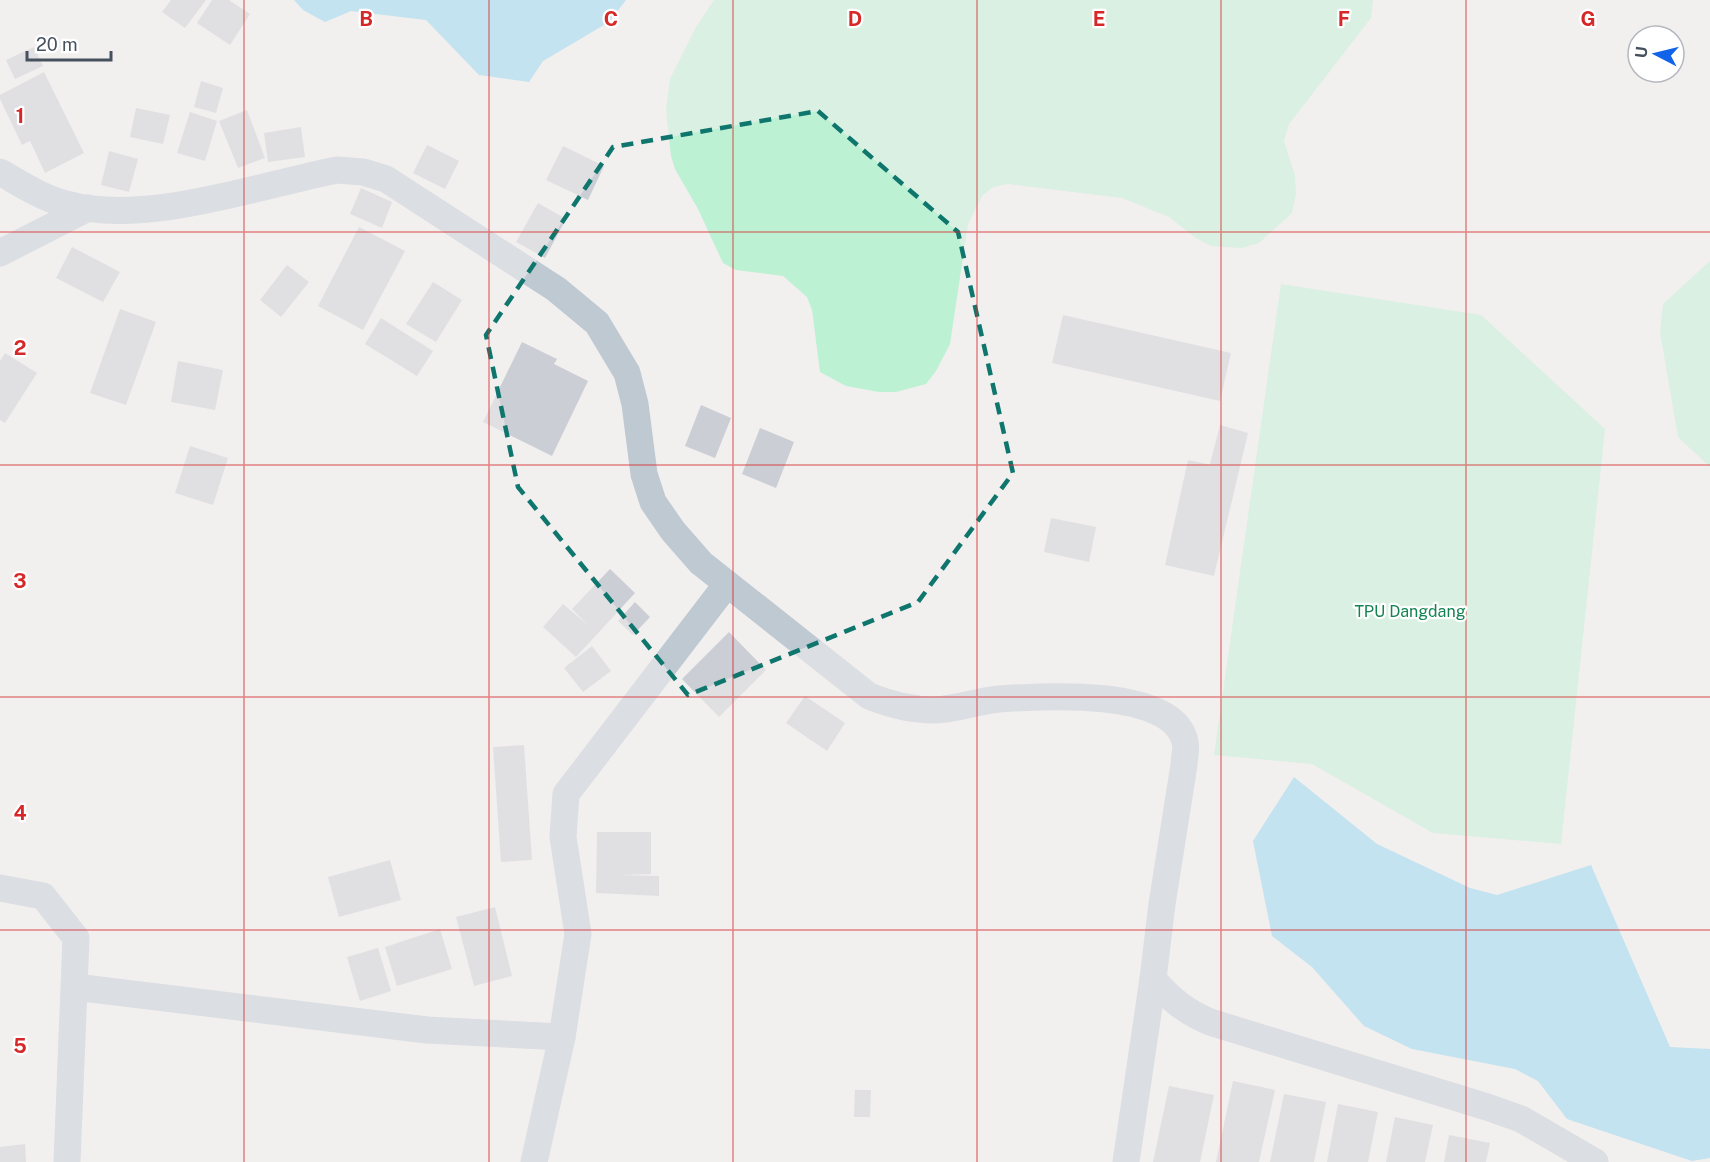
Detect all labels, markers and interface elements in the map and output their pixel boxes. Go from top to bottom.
text: B [359,7,373,31]
text: C [604,7,618,31]
text: D [848,7,862,31]
text: E [1093,7,1105,31]
text: F [1338,7,1350,31]
text: G [1580,7,1596,31]
scale bar [27,24,111,62]
north arrow [1626,24,1686,84]
text: 20 m [36,34,78,55]
text: U [1631,45,1652,59]
text: 1 [16,104,24,128]
text: 2 [14,336,26,360]
text: 3 [13,569,27,593]
park label: TPU Dangdang [1354,602,1466,621]
text: 4 [13,801,27,825]
text: 5 [13,1034,27,1058]

